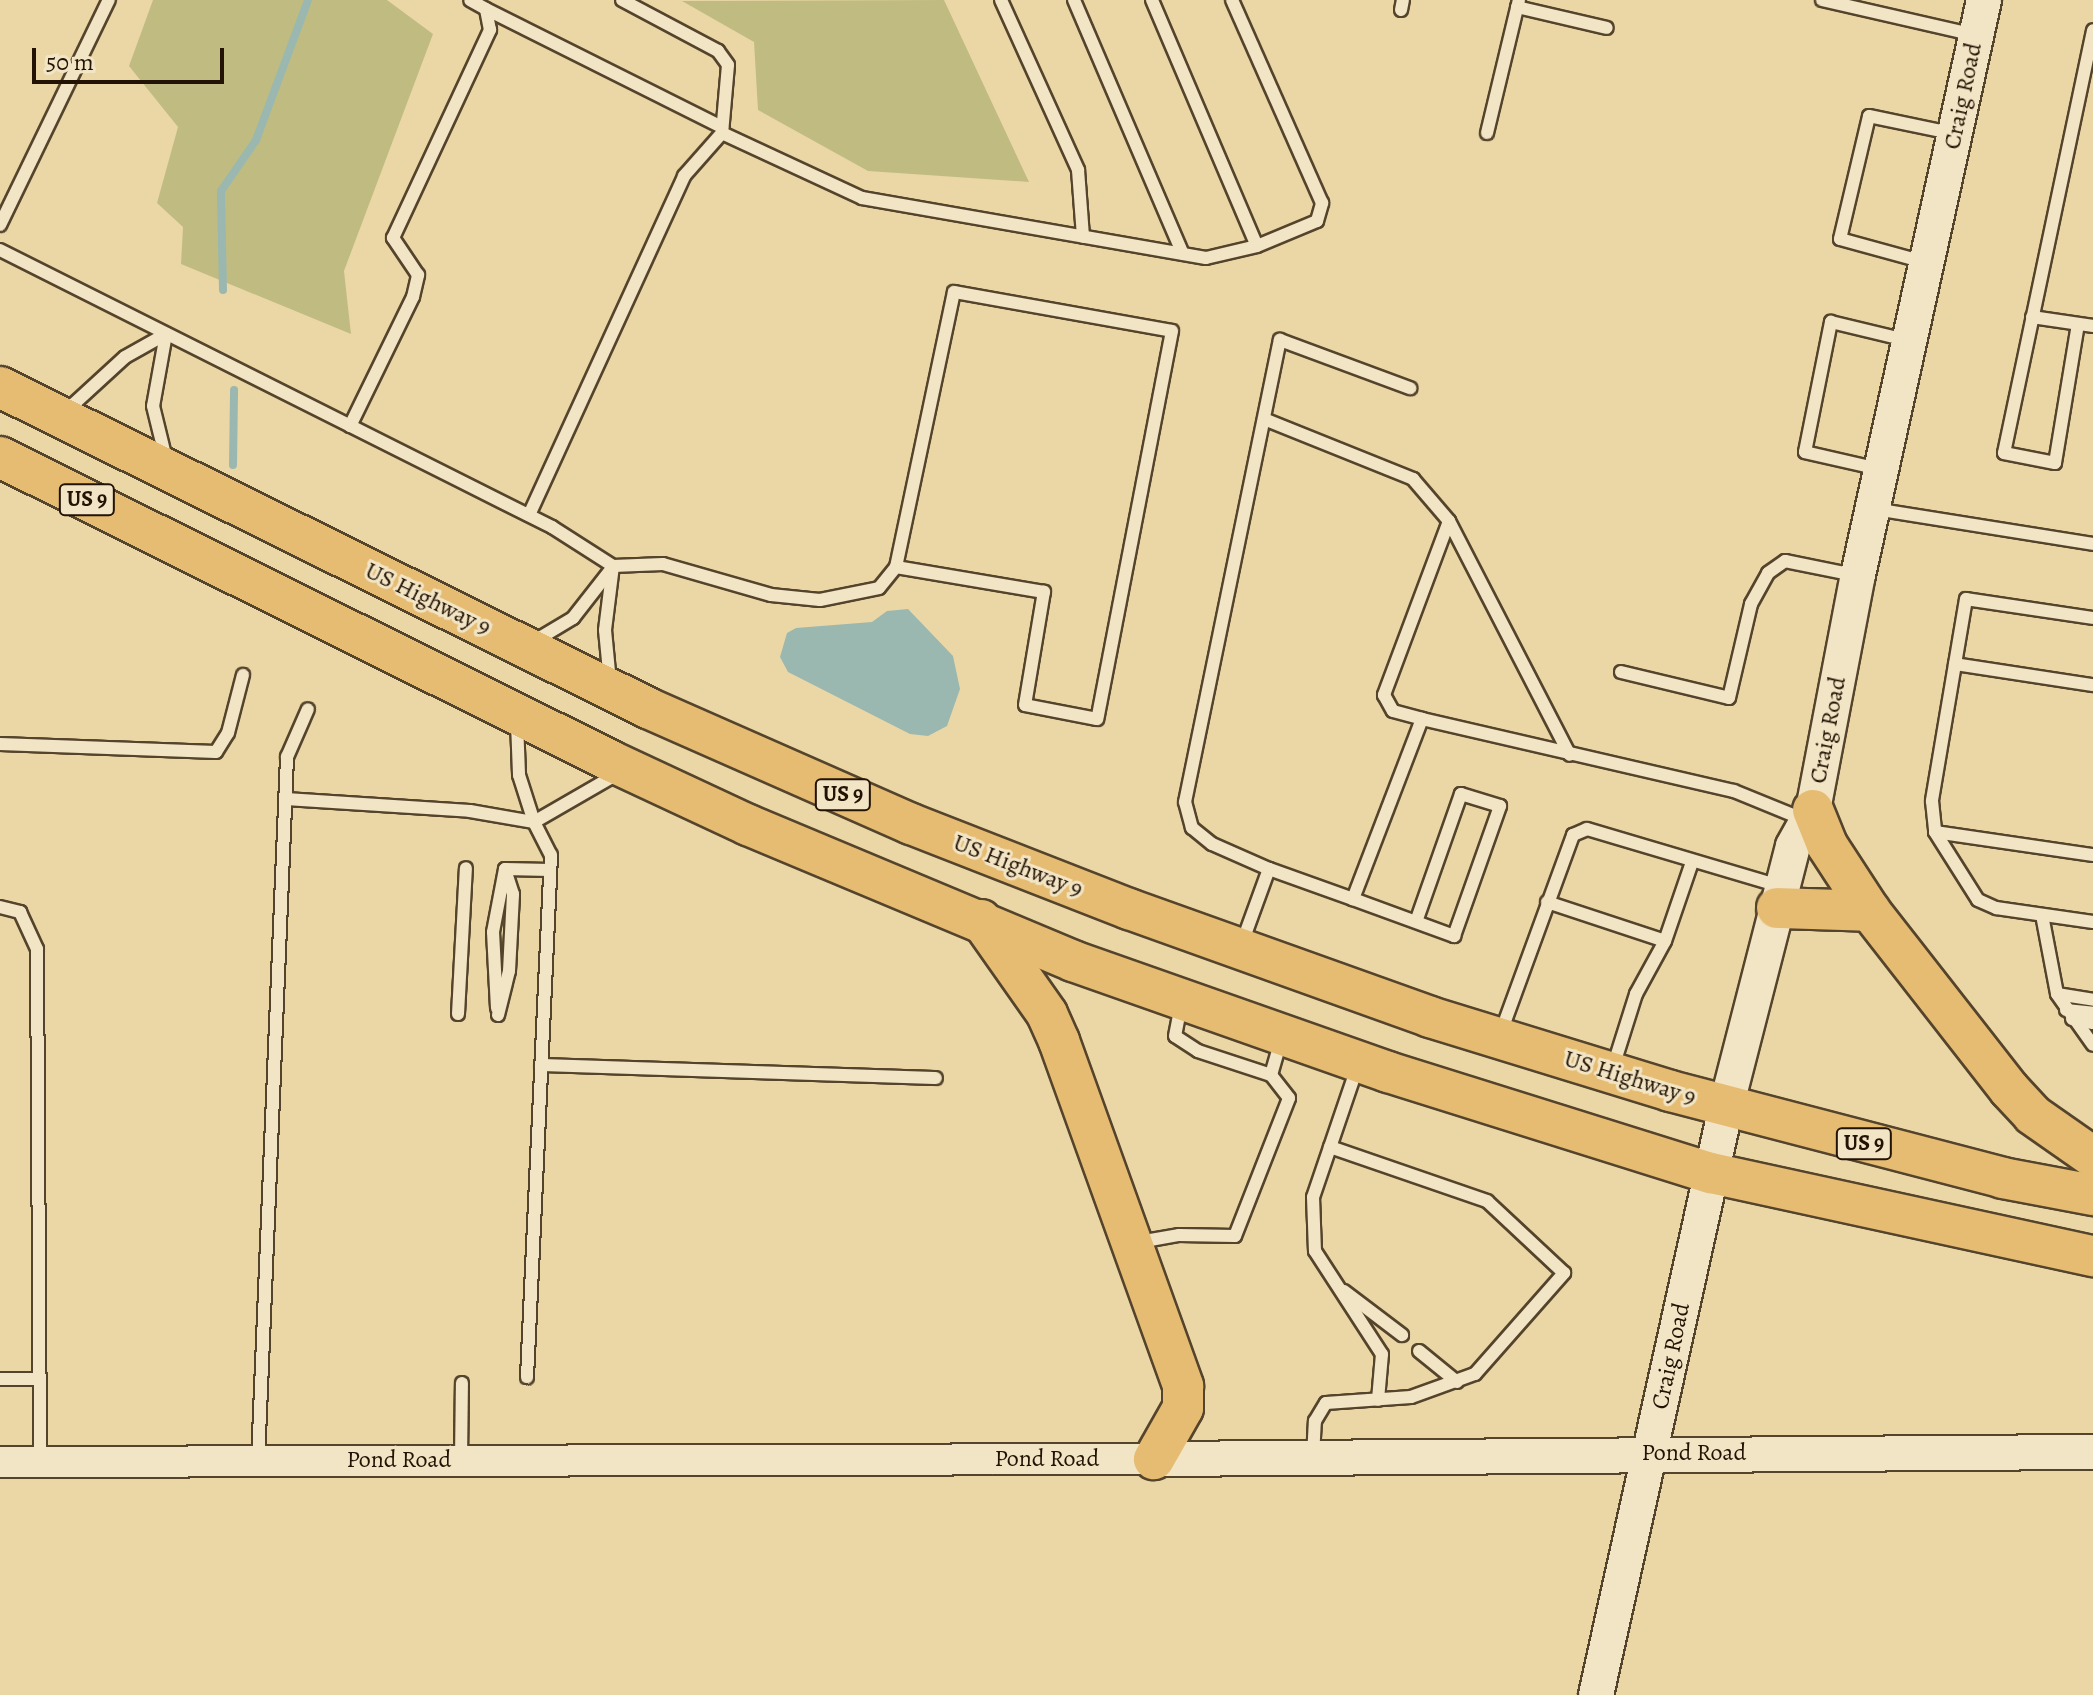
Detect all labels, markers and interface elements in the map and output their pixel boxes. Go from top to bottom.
scale bar [36,32,228,82]
street label: Craig Road [1938,40,1988,152]
text: 50 m [46,46,94,78]
road number: US 9 [57,482,117,518]
street label: US Highway 9 [360,556,496,642]
street label: Craig Road [1804,674,1852,786]
road number: US 9 [813,777,873,813]
street label: US Highway 9 [949,828,1087,904]
street label: US Highway 9 [1561,1044,1699,1112]
road number: US 9 [1834,1126,1894,1162]
street label: Craig Road [1646,1300,1696,1412]
street label: Pond Road [1642,1439,1746,1467]
street label: Pond Road [995,1445,1099,1473]
street label: Pond Road [347,1446,451,1474]

